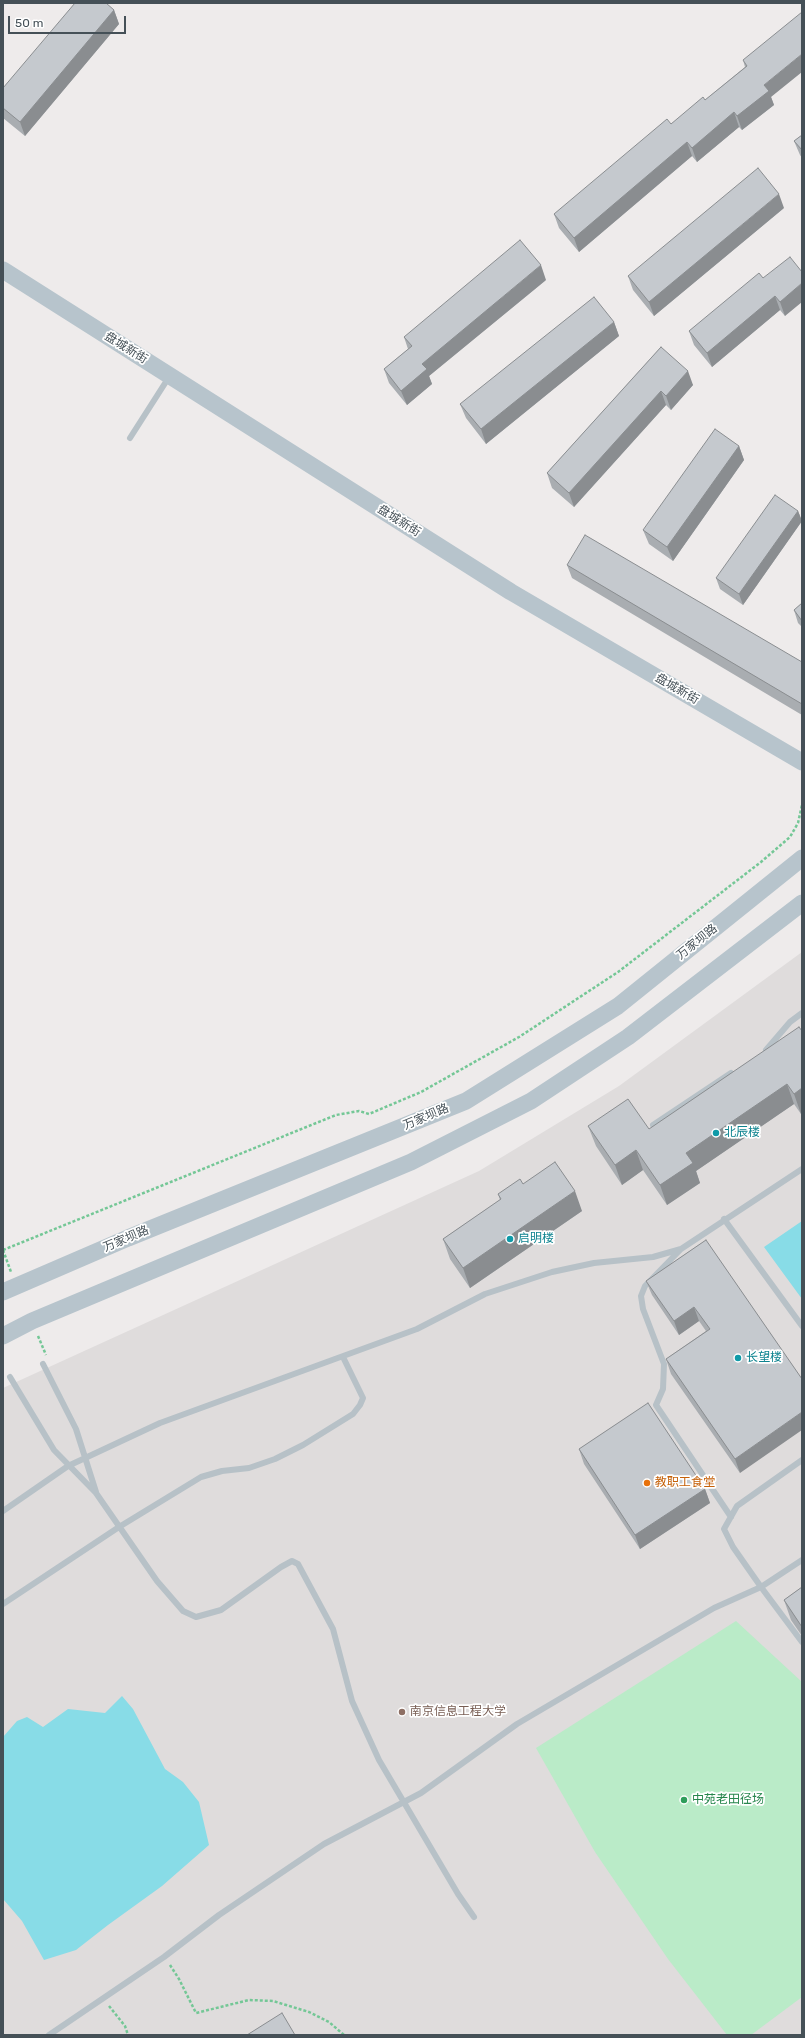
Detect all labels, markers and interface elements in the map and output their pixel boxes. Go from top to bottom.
scale bar [10,8,128,34]
text: 50 m [15,16,43,30]
street label: 盘城新街 [102,329,150,367]
street label: 盘城新街 [375,502,423,540]
street label: 盘城新街 [653,671,701,707]
street label: 万家坝路 [674,921,720,963]
street label: 万家坝路 [401,1101,451,1133]
place label: 北辰楼 [724,1126,760,1140]
marker: 北辰楼 [711,1128,721,1138]
street label: 万家坝路 [101,1223,151,1255]
place label: 启明楼 [518,1232,554,1246]
marker: 启明楼 [505,1234,515,1244]
place label: 长望楼 [746,1351,782,1365]
marker: 长望楼 [733,1353,743,1363]
place label: 教职工食堂 [655,1476,715,1490]
marker: 教职工食堂 [642,1478,652,1488]
place label: 南京信息工程大学 [410,1705,506,1719]
marker: 南京信息工程大学 [397,1707,407,1717]
place label: 中苑老田径场 [692,1793,764,1807]
marker: 中苑老田径场 [679,1795,689,1805]

